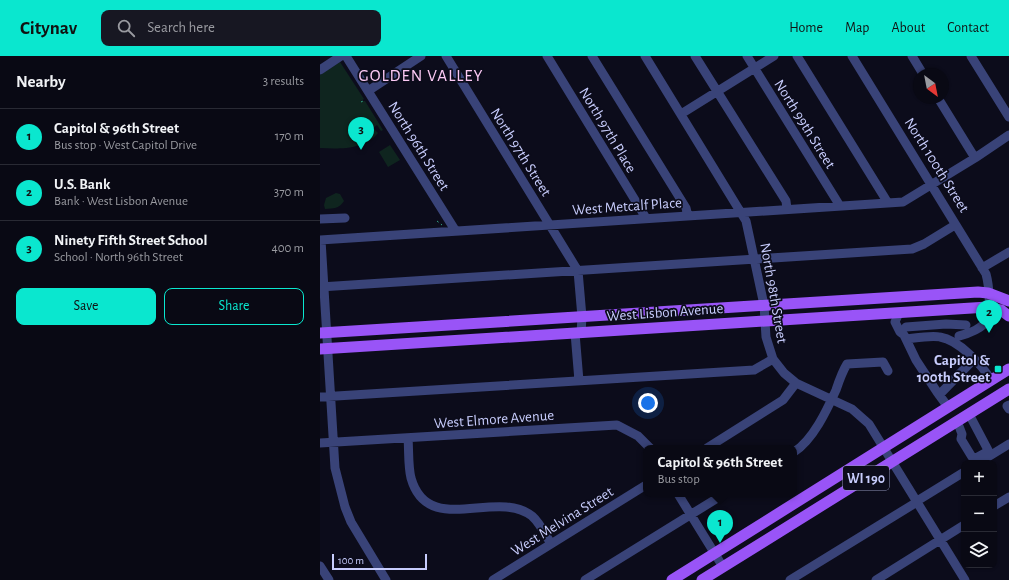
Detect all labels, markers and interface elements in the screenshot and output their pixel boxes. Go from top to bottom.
search box [101,10,381,46]
icon: search [115,17,137,39]
text: Citynav [20,19,77,38]
text: Search here [147,20,215,35]
text: Home [789,21,823,35]
text: Map [845,21,869,35]
text: About [891,21,925,35]
text: Contact [947,21,989,35]
district label: GOLDEN VALLEY [358,67,484,84]
north arrow [913,68,949,104]
text: Nearby [16,73,66,90]
text: 3 results [263,75,304,88]
street label: North 99th Street [771,77,838,171]
street label: North 97th Place [576,85,639,176]
street label: North 96th Street [385,99,452,193]
street label: North 97th Street [488,106,554,199]
street label: North 100th Street [901,115,972,215]
pin: 3 [348,117,374,150]
text: Capitol & 96th Street [54,121,179,136]
text: 1 [27,130,31,143]
text: 170 m [275,130,304,143]
text: Bus stop · West Capitol Drive [54,139,197,152]
text: U.S. Bank [54,177,110,192]
text: 2 [26,186,32,199]
text: 370 m [274,186,304,199]
text: Bank · West Lisbon Avenue [54,195,188,208]
street label: West Metcalf Place [572,195,682,218]
text: Ninety Fifth Street School [54,233,207,248]
text: 3 [26,242,32,255]
text: 400 m [271,242,304,255]
street label: North 98th Street [757,242,790,345]
text: School · North 96th Street [54,251,183,264]
button: Save [16,288,156,325]
button: Share [164,288,304,325]
pin: 2 [976,300,1002,333]
street label: West Lisbon Avenue [606,301,724,324]
place label: Capitol & 100th Street [917,353,990,385]
marker: Capitol & 100th Street [993,364,1003,374]
your location [638,393,658,413]
street label: West Elmore Avenue [433,408,555,431]
popup [643,445,797,497]
text: Capitol & 96th Street [658,455,782,470]
map controls [961,460,997,568]
button: + [961,460,997,496]
road number: WI 190 [843,466,889,490]
text: Bus stop [658,473,700,486]
street label: West Melvina Street [509,484,616,559]
button: − [961,496,997,532]
pin: 1 [707,510,733,543]
button: layers [961,532,997,568]
scale bar [332,552,427,571]
text: 100 m [338,555,364,566]

